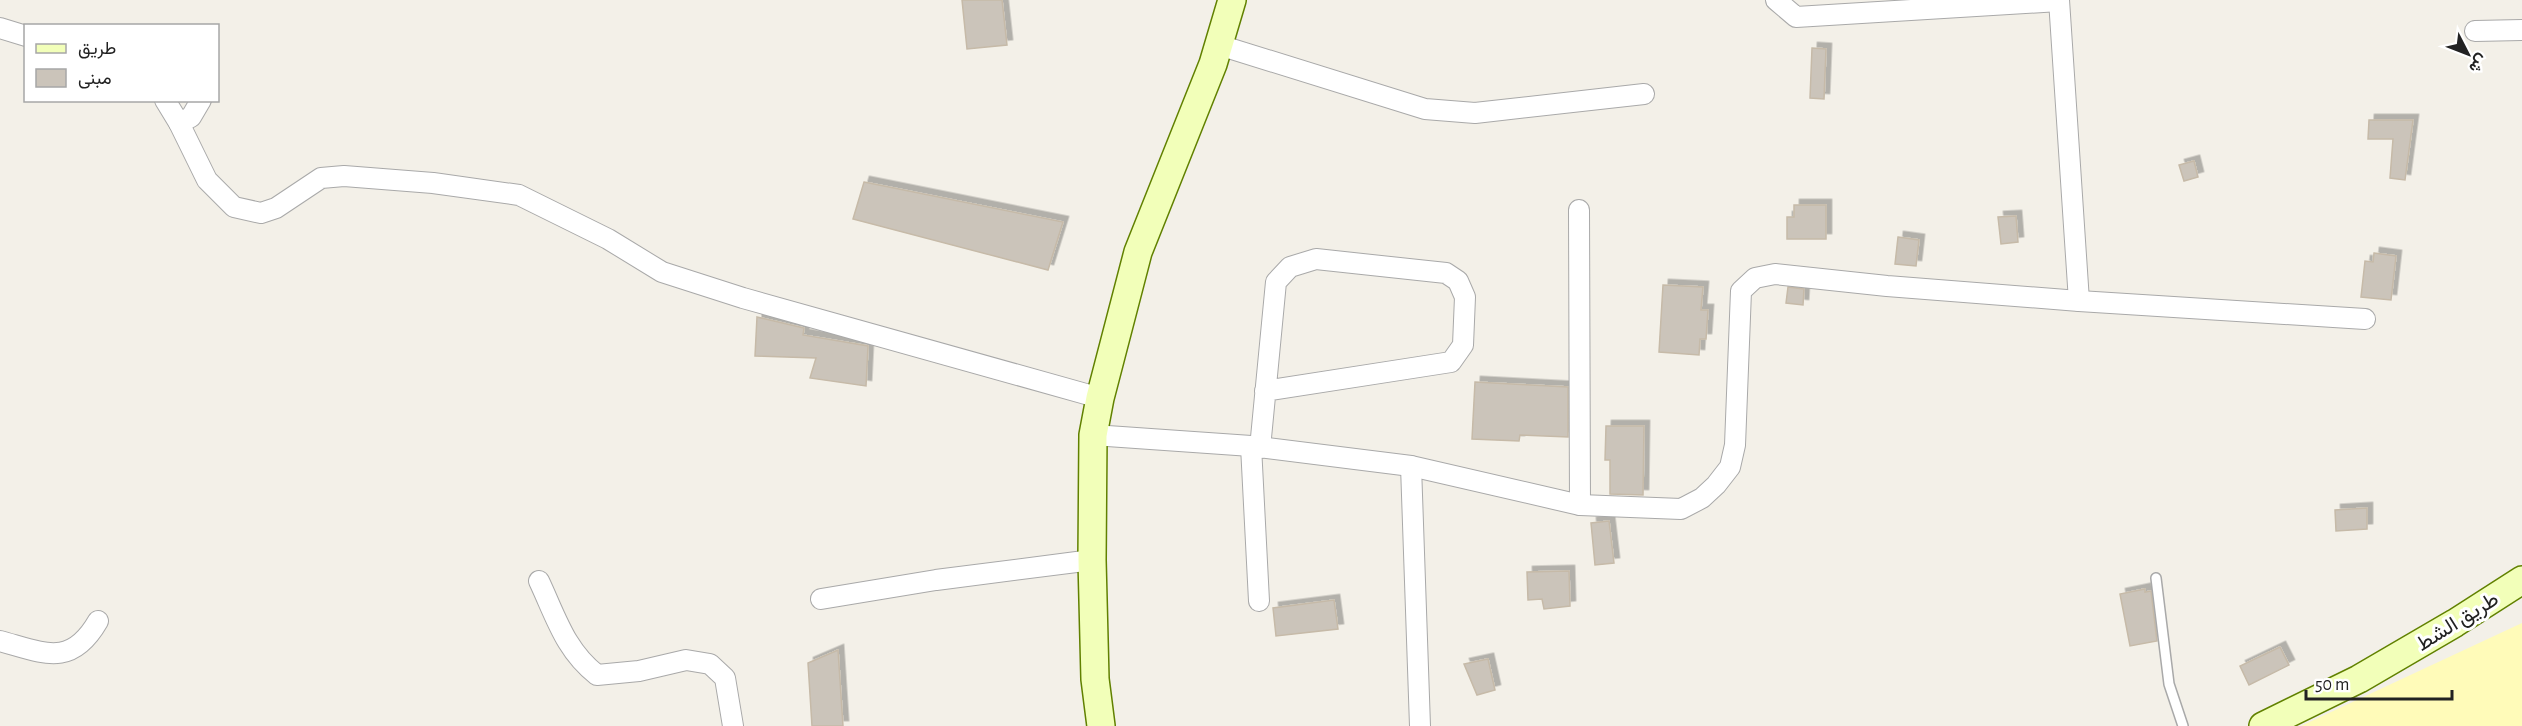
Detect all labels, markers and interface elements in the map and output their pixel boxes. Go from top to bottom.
legend [24,24,219,102]
north arrow [2438,24,2498,84]
text: طريق [78,40,116,59]
text: ش [2465,50,2491,76]
text: مبنى [78,70,112,89]
street label: طريق الشط [2412,588,2503,657]
scale bar [2306,663,2452,701]
text: 50 m [2315,676,2349,694]

